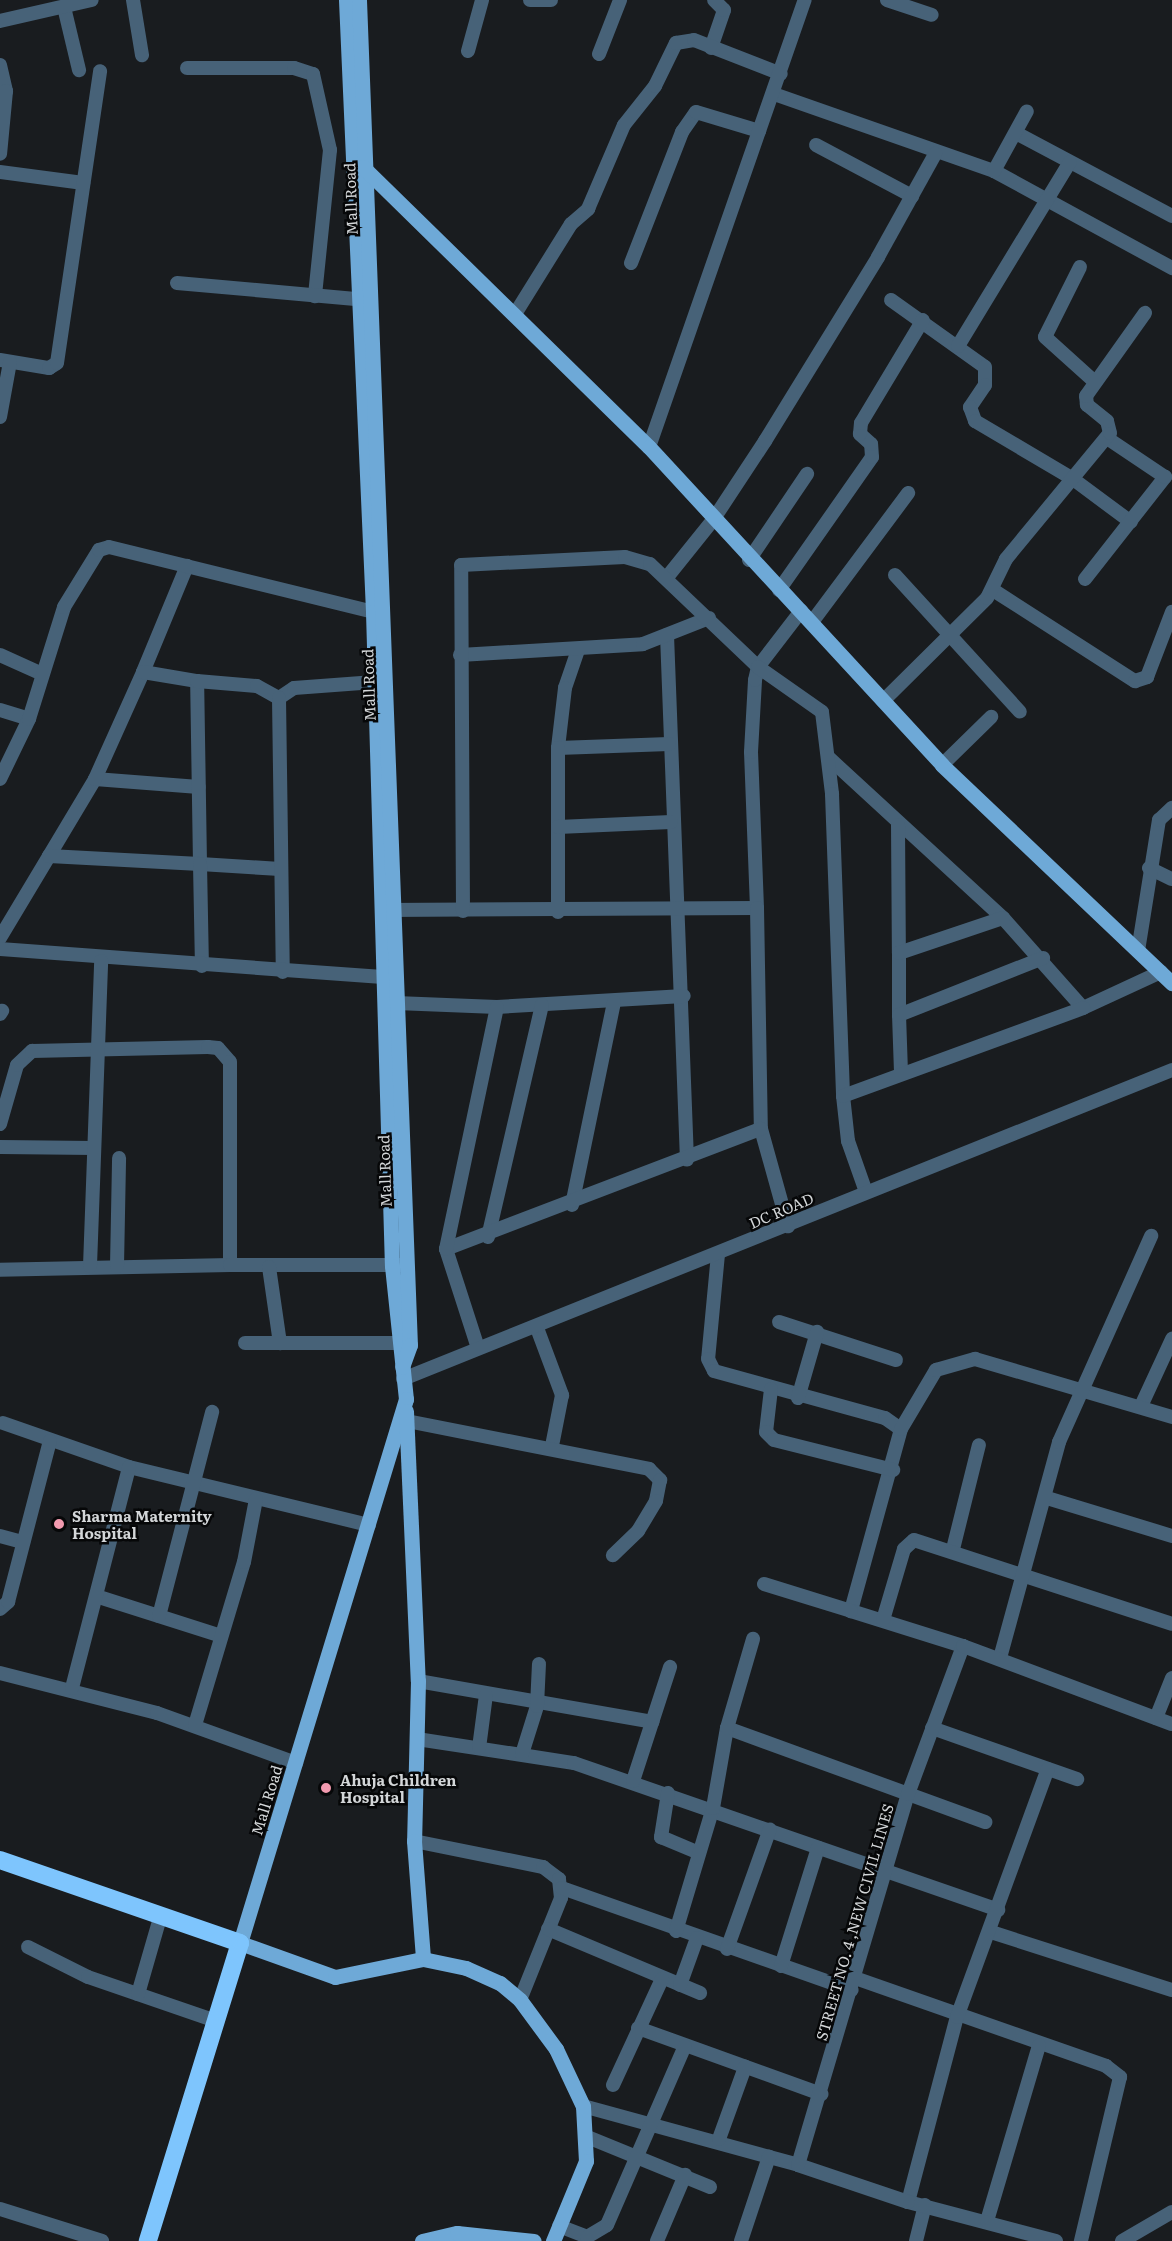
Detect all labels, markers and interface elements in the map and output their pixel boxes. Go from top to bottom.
street label: Mall Road [340,163,360,235]
street label: Mall Road [358,649,378,721]
street label: Mall Road [374,1135,394,1207]
street label: DC ROAD [746,1188,816,1232]
place label: Sharma Maternity Hospital [72,1506,212,1541]
marker: Sharma Maternity Hospital [50,1515,68,1533]
street label: Mall Road [247,1763,285,1837]
place label: Ahuja Children Hospital [340,1770,456,1805]
marker: Ahuja Children Hospital [317,1779,335,1797]
street label: STREET NO. 4 ,NEW CIVIL LINES [812,1802,896,2042]

